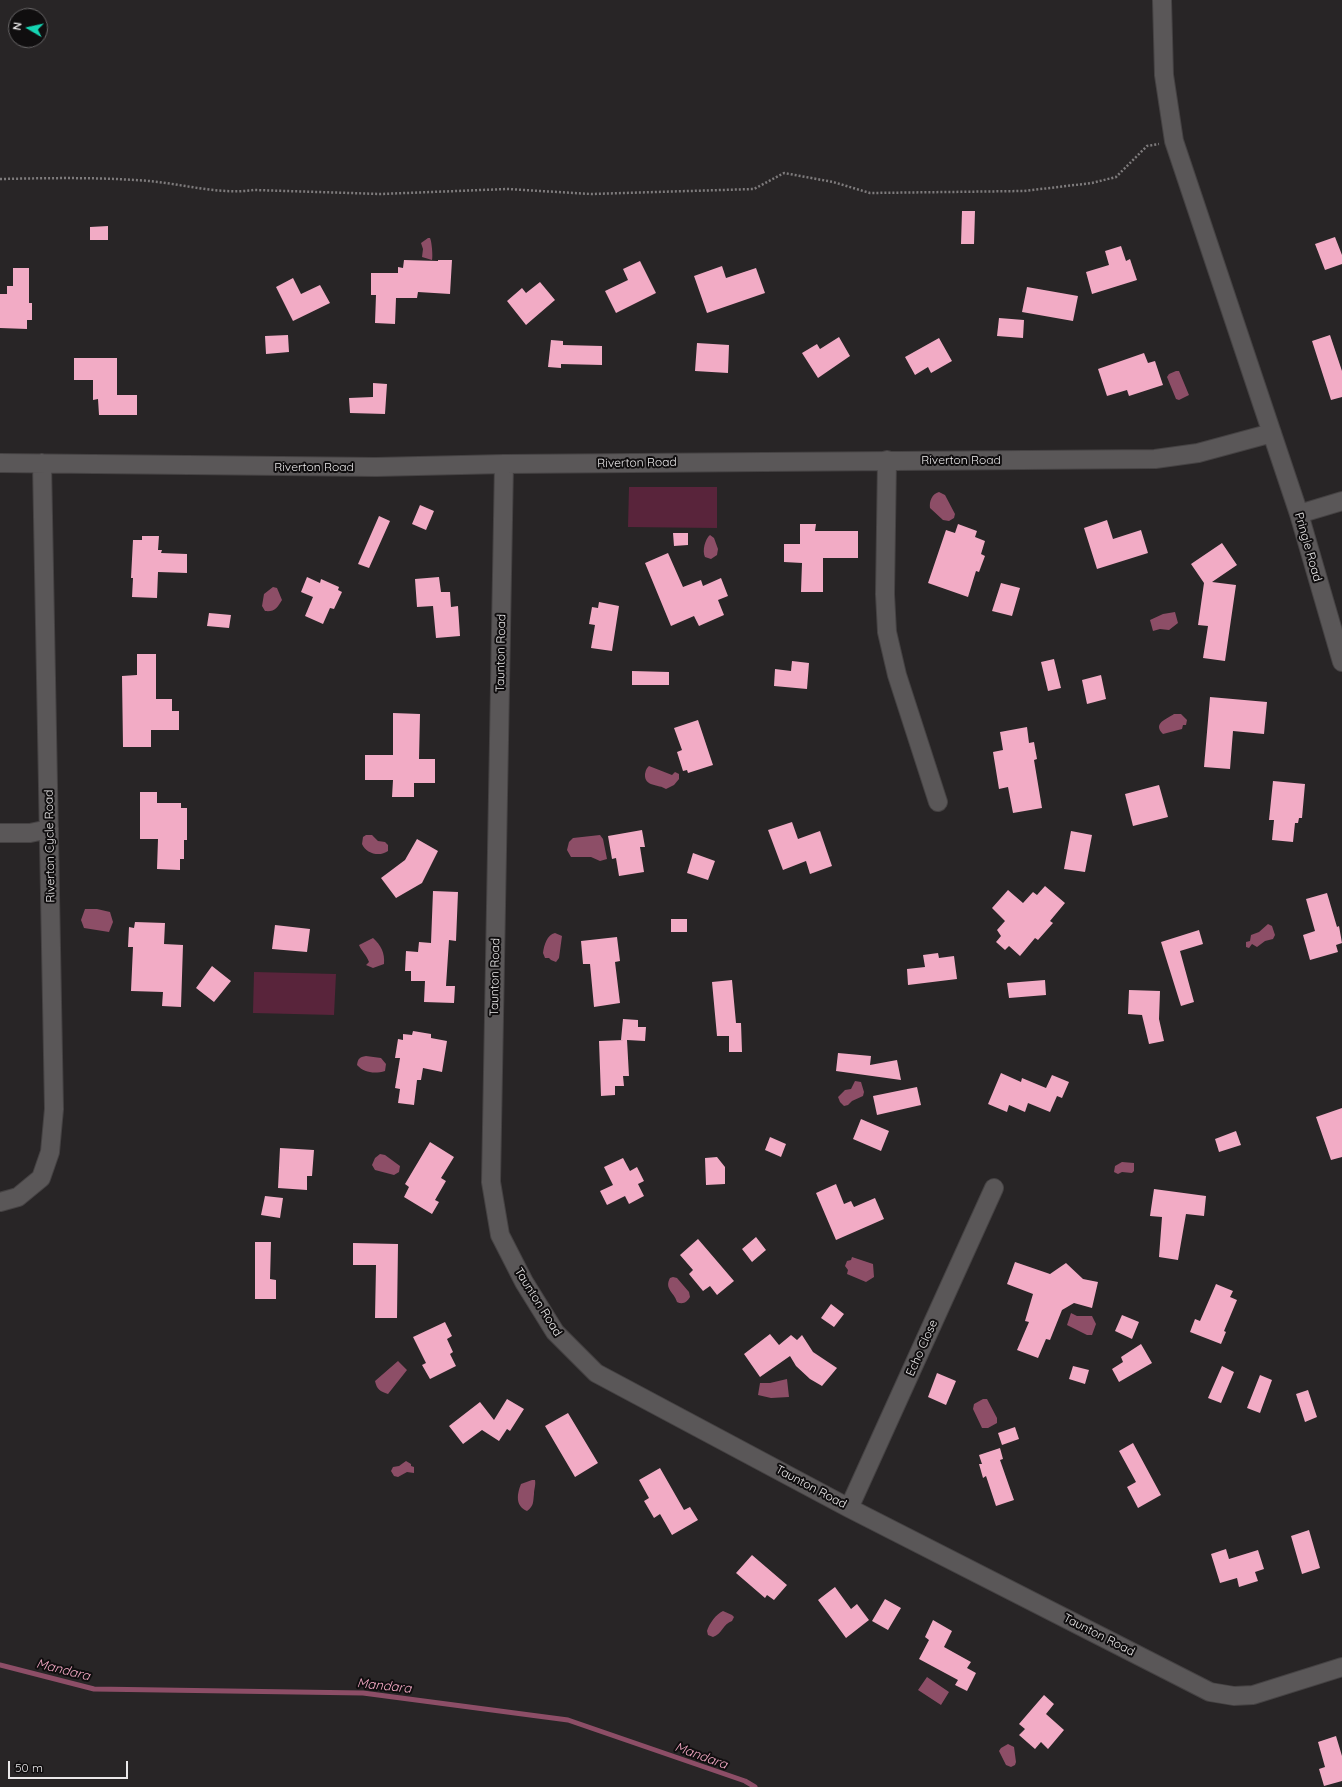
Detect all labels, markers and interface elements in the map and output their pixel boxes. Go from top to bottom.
north arrow [8,8,48,48]
text: N [10,21,25,31]
street label: Riverton Road [921,453,1001,467]
street label: Riverton Road [597,455,677,471]
street label: Riverton Road [274,460,354,474]
street label: Pringle Road [1291,511,1325,583]
street label: Taunton Road [493,614,509,692]
street label: Riverton Cycle Road [42,789,58,903]
street label: Taunton Road [487,938,503,1016]
street label: Taunton Road [511,1265,565,1339]
street label: Echo Close [903,1317,941,1379]
street label: Taunton Road [773,1462,849,1512]
street label: Taunton Road [1061,1611,1137,1659]
water label: Mandara [35,1656,91,1684]
water label: Mandara [356,1675,412,1697]
water label: Mandara [673,1739,729,1773]
scale bar [10,1753,130,1779]
text: 50 m [15,1760,43,1775]

